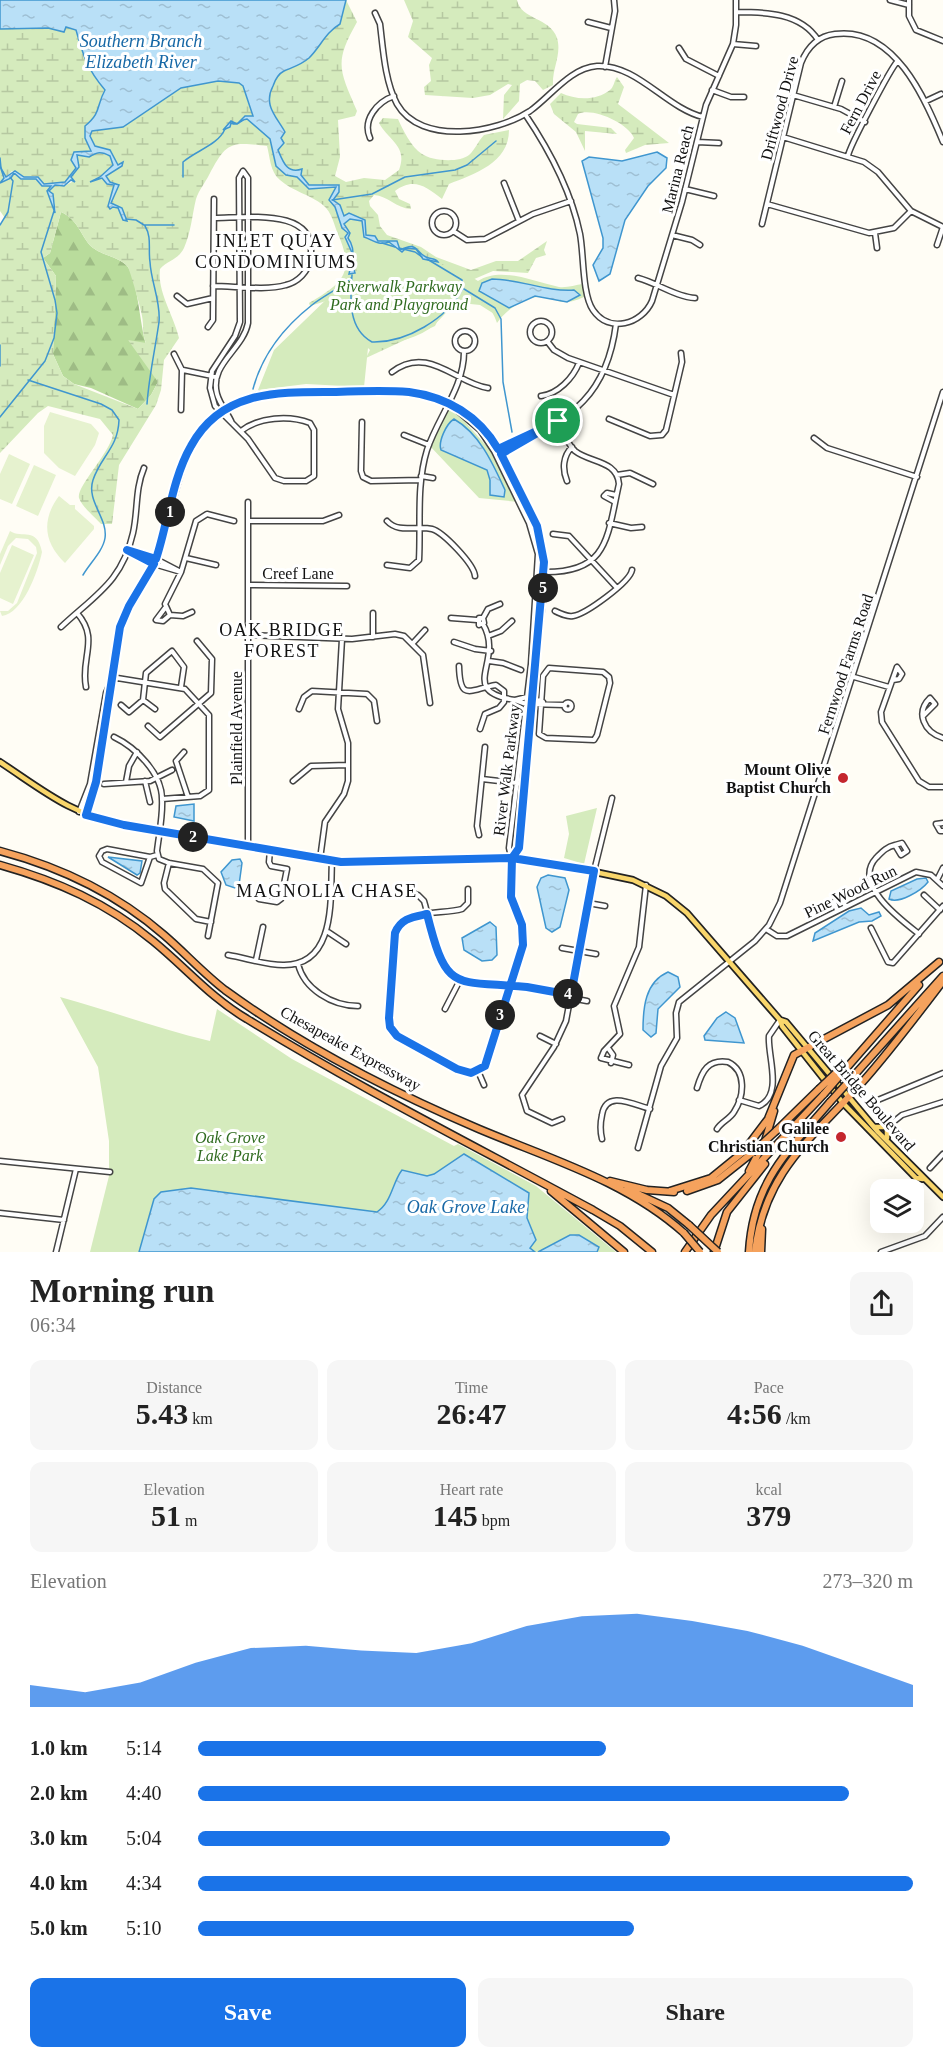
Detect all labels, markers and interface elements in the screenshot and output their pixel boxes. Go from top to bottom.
water label: Southern Branch Elizabeth River [80,31,202,72]
street label: Driftwood Drive [757,54,802,162]
street label: Fern Drive [837,67,884,137]
street label: Marina Reach [658,123,697,215]
district label: INLET QUAY CONDOMINIUMS [195,231,357,272]
park label: Riverwalk Parkway Park and Playground [329,278,469,314]
pin [532,395,583,446]
icon: arrive [541,404,574,437]
pin: 1 [155,497,185,527]
text: 1 [166,503,174,520]
street label: Creef Lane [262,565,334,582]
pin: 5 [528,573,558,603]
text: 5 [539,579,547,596]
street label: Fernwood Farms Road [815,592,876,737]
district label: OAK BRIDGE FOREST [219,620,345,661]
street label: Plainfield Avenue [228,671,245,785]
street label: River Walk Parkway [490,703,524,837]
place label: Mount Olive Baptist Church [726,761,831,797]
marker: Mount Olive Baptist Church [836,771,850,785]
pin: 2 [178,822,208,852]
text: 2 [189,828,197,845]
street label: Pine Wood Run [801,862,899,921]
district label: MAGNOLIA CHASE [236,881,418,901]
pin: 4 [553,979,583,1009]
text: 4 [564,985,572,1002]
pin: 3 [485,1000,515,1030]
street label: Chesapeake Expressway [277,1003,424,1095]
text: 3 [496,1006,504,1023]
street label: Great Bridge Boulevard [804,1027,918,1155]
place label: Galilee Christian Church [708,1120,829,1155]
park label: Oak Grove Lake Park [195,1129,265,1164]
marker: Galilee Christian Church [834,1130,848,1144]
map controls [870,1179,924,1233]
button: layers [870,1179,924,1233]
water label: Oak Grove Lake [407,1197,525,1217]
button: share [850,1272,913,1335]
text: Morning run [30,1273,214,1309]
text: 06:34 [30,1314,76,1336]
text: Distance [146,1379,202,1396]
text: Time [455,1379,488,1396]
text: Pace [754,1379,784,1396]
text: 5.43 [136,1397,188,1430]
text: 26:47 [436,1397,506,1430]
text: 4:56 [727,1397,782,1430]
text: km [188,1410,213,1427]
text: /km [782,1410,811,1427]
text: Elevation [144,1481,205,1498]
text: Heart rate [440,1481,503,1498]
text: kcal [756,1481,782,1498]
text: 51 [151,1499,181,1532]
text: 145 [433,1499,478,1532]
text: 379 [746,1499,791,1532]
text: m [181,1512,197,1529]
text: bpm [478,1512,510,1529]
text: Elevation [30,1570,107,1592]
text: 273–320 m [822,1570,913,1592]
text: 1.0 km [30,1737,88,1759]
text: 5:14 [126,1737,162,1759]
text: 2.0 km [30,1782,88,1804]
text: 4:40 [126,1782,162,1804]
text: 3.0 km [30,1827,88,1849]
text: 5:04 [126,1827,162,1849]
text: 4.0 km [30,1872,88,1894]
text: 4:34 [126,1872,162,1894]
text: 5.0 km [30,1917,88,1939]
text: 5:10 [126,1917,162,1939]
button: Save [30,1978,466,2047]
button: Share [478,1978,913,2047]

